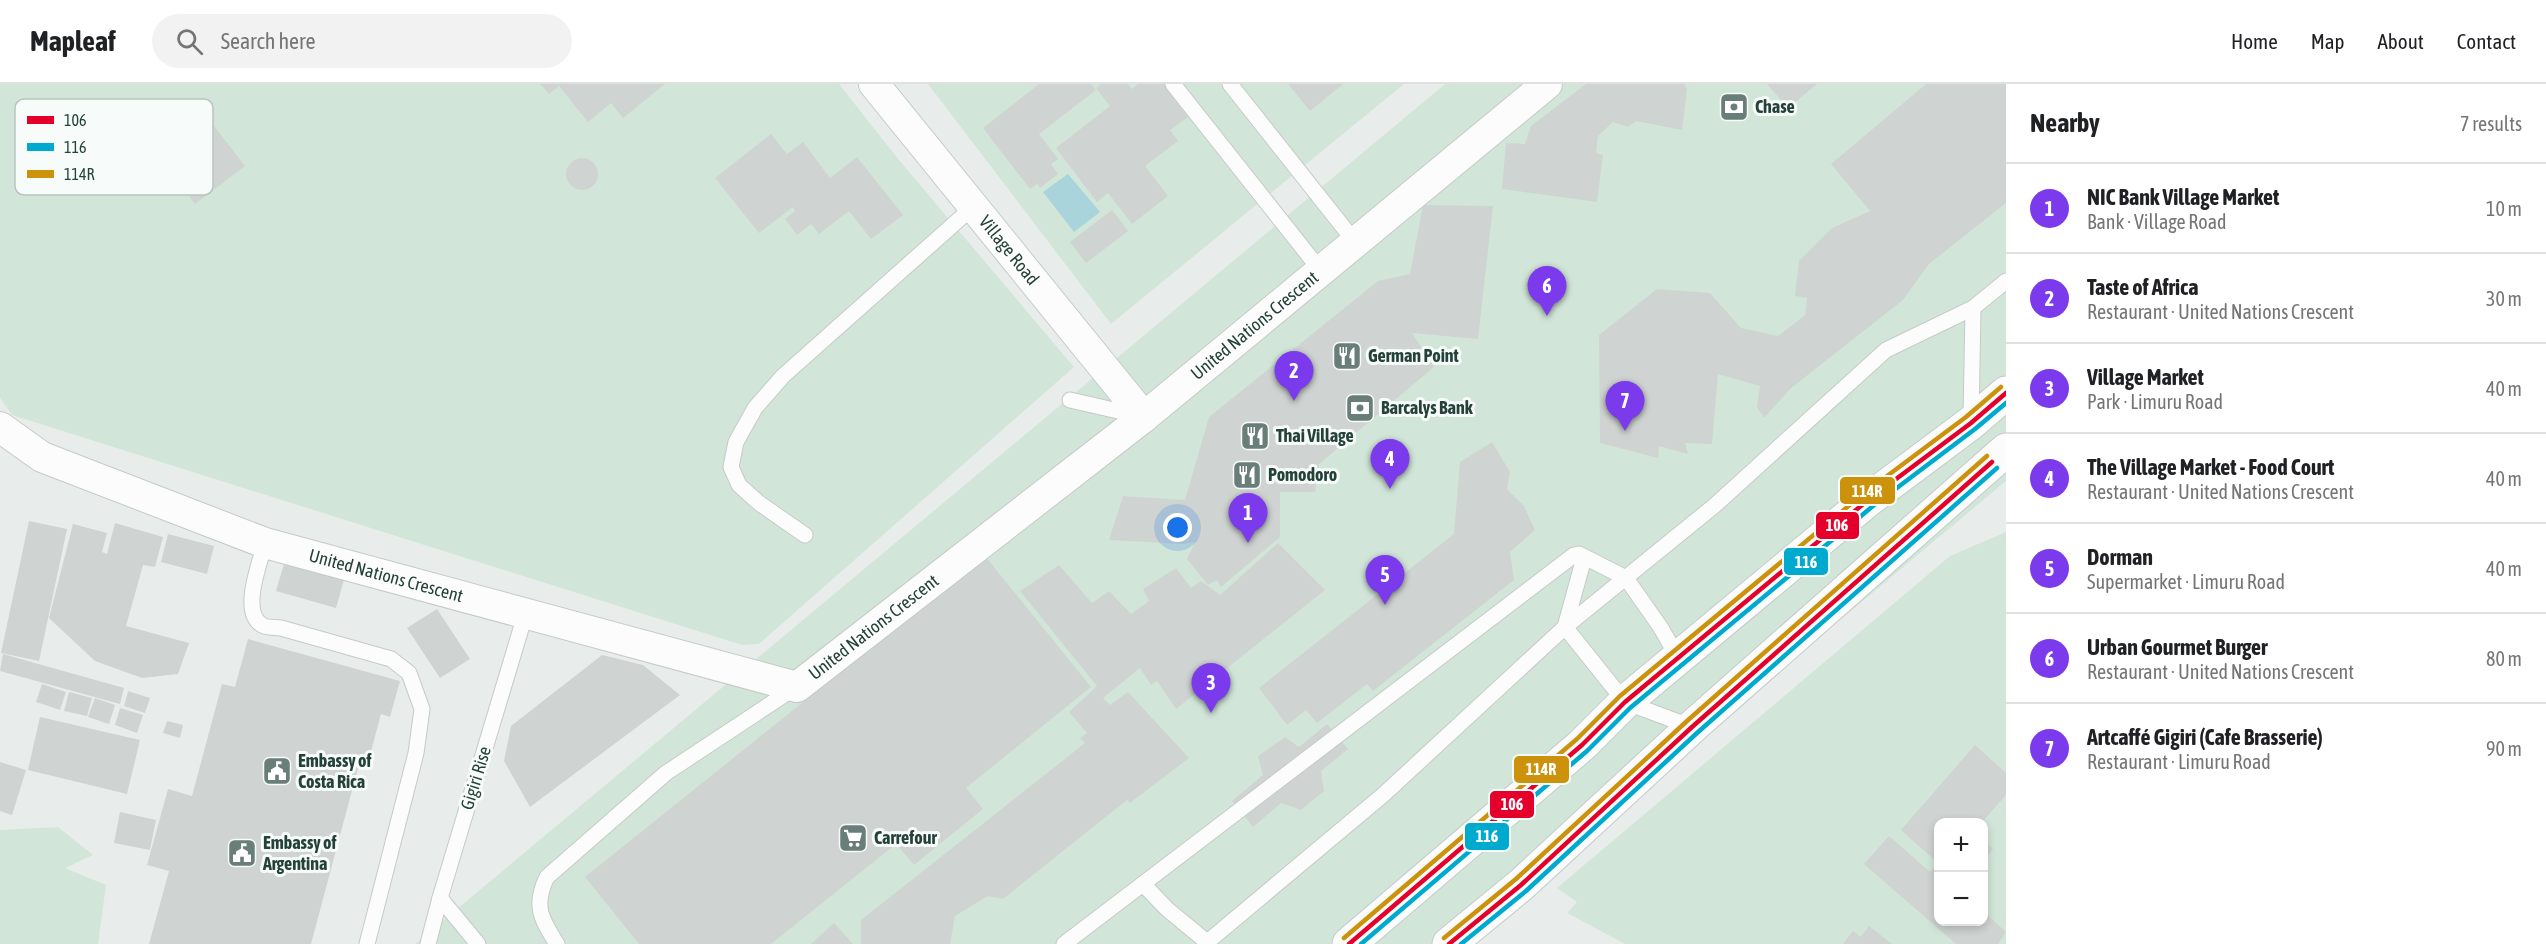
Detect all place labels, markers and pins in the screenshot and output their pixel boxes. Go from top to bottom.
bank icon: Chase [1718,91,1750,123]
place label: Chase [1755,96,1795,117]
pin: 6 [1528,266,1566,316]
restaurant icon: German Point [1331,340,1363,372]
place label: German Point [1368,345,1460,366]
pin: 2 [1274,352,1314,401]
pin: 7 [1606,382,1644,431]
bank icon: Barcalys Bank [1344,392,1376,424]
place label: Barcalys Bank [1381,397,1474,418]
restaurant icon: Thai Village [1239,420,1271,452]
place label: Thai Village [1276,425,1354,446]
pin: 4 [1370,440,1410,489]
restaurant icon: Pomodoro [1231,459,1263,491]
place label: Pomodoro [1268,464,1337,485]
pin: 1 [1228,494,1268,543]
pin: 5 [1366,556,1404,605]
pin: 3 [1192,664,1230,713]
place label: Embassy of Costa Rica [298,750,373,792]
public building icon: Embassy of Costa Rica [261,755,293,787]
supermarket icon: Carrefour [837,822,869,854]
place label: Carrefour [874,827,937,848]
place label: Embassy of Argentina [262,832,338,874]
public building icon: Embassy of Argentina [226,837,258,869]

